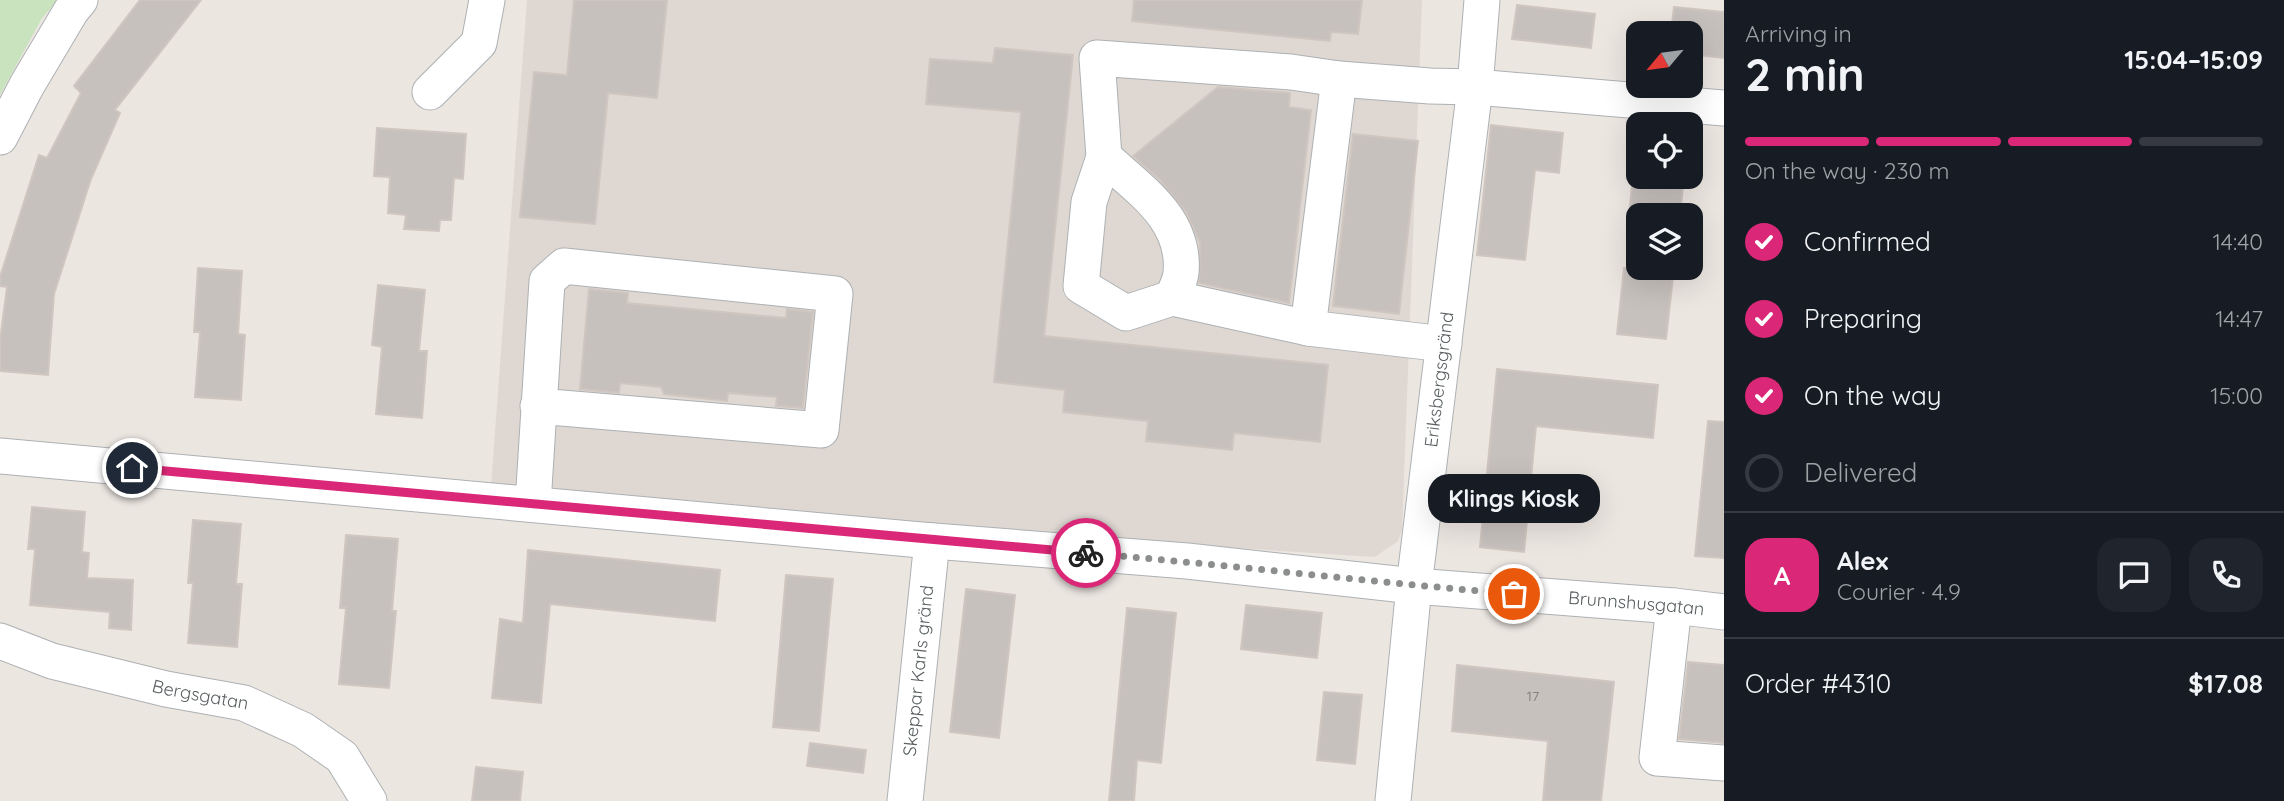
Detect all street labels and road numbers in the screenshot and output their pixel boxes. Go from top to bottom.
street label: Eriksbergsgränd [1419,310,1458,449]
street label: Skeppar Karls gränd [898,584,938,757]
street label: Brunnshusgatan [1567,586,1706,621]
street label: Bergsgatan [150,674,250,715]

